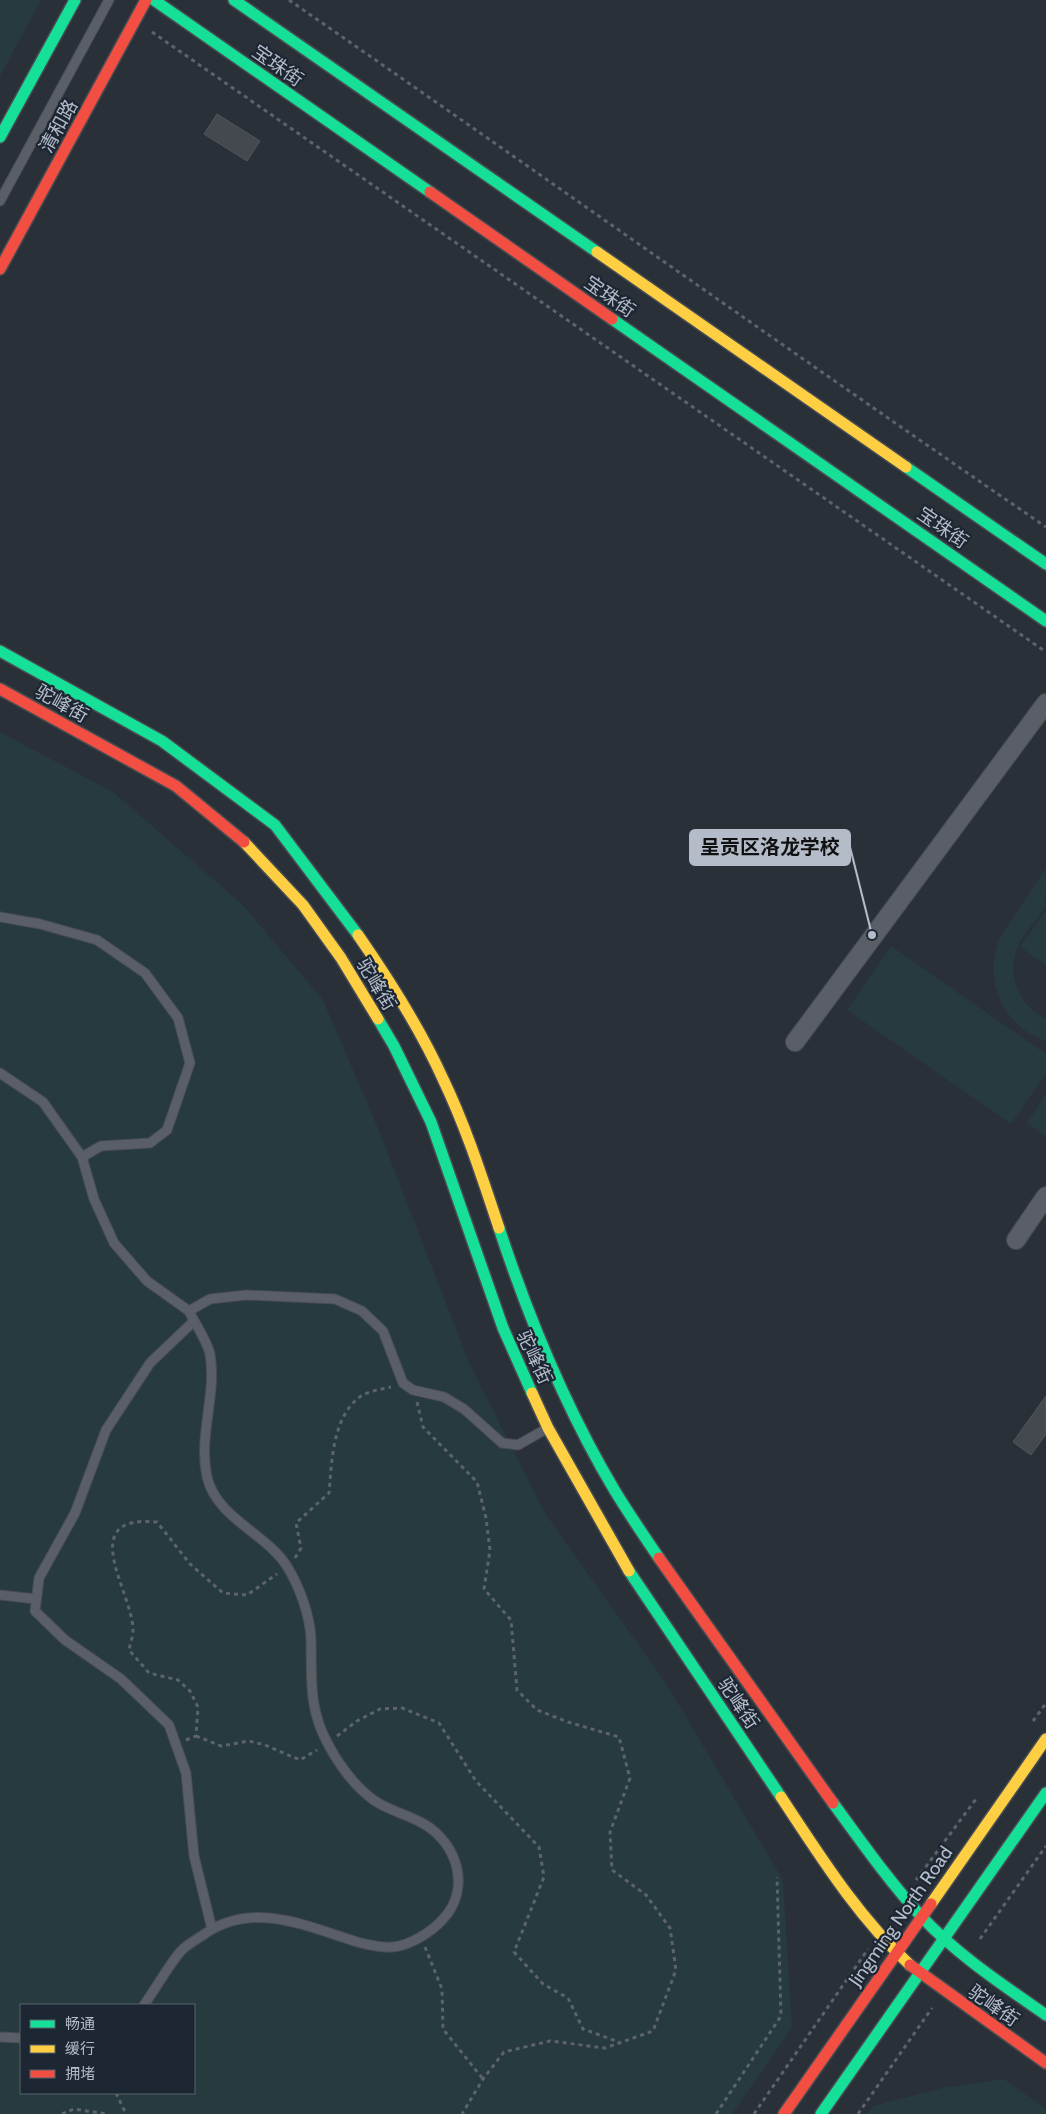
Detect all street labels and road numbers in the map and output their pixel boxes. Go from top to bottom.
street label: 宝珠街 [248,40,308,91]
street label: 清和路 [35,96,82,157]
street label: 宝珠街 [580,271,640,322]
street label: 宝珠街 [913,502,973,553]
street label: 驼峰街 [31,680,92,727]
street label: 驼峰街 [352,954,401,1015]
street label: 驼峰街 [512,1327,557,1388]
street label: 驼峰街 [713,1673,764,1733]
street label: Jingming North Road [843,1842,957,1992]
street label: 驼峰街 [964,1980,1024,2031]

